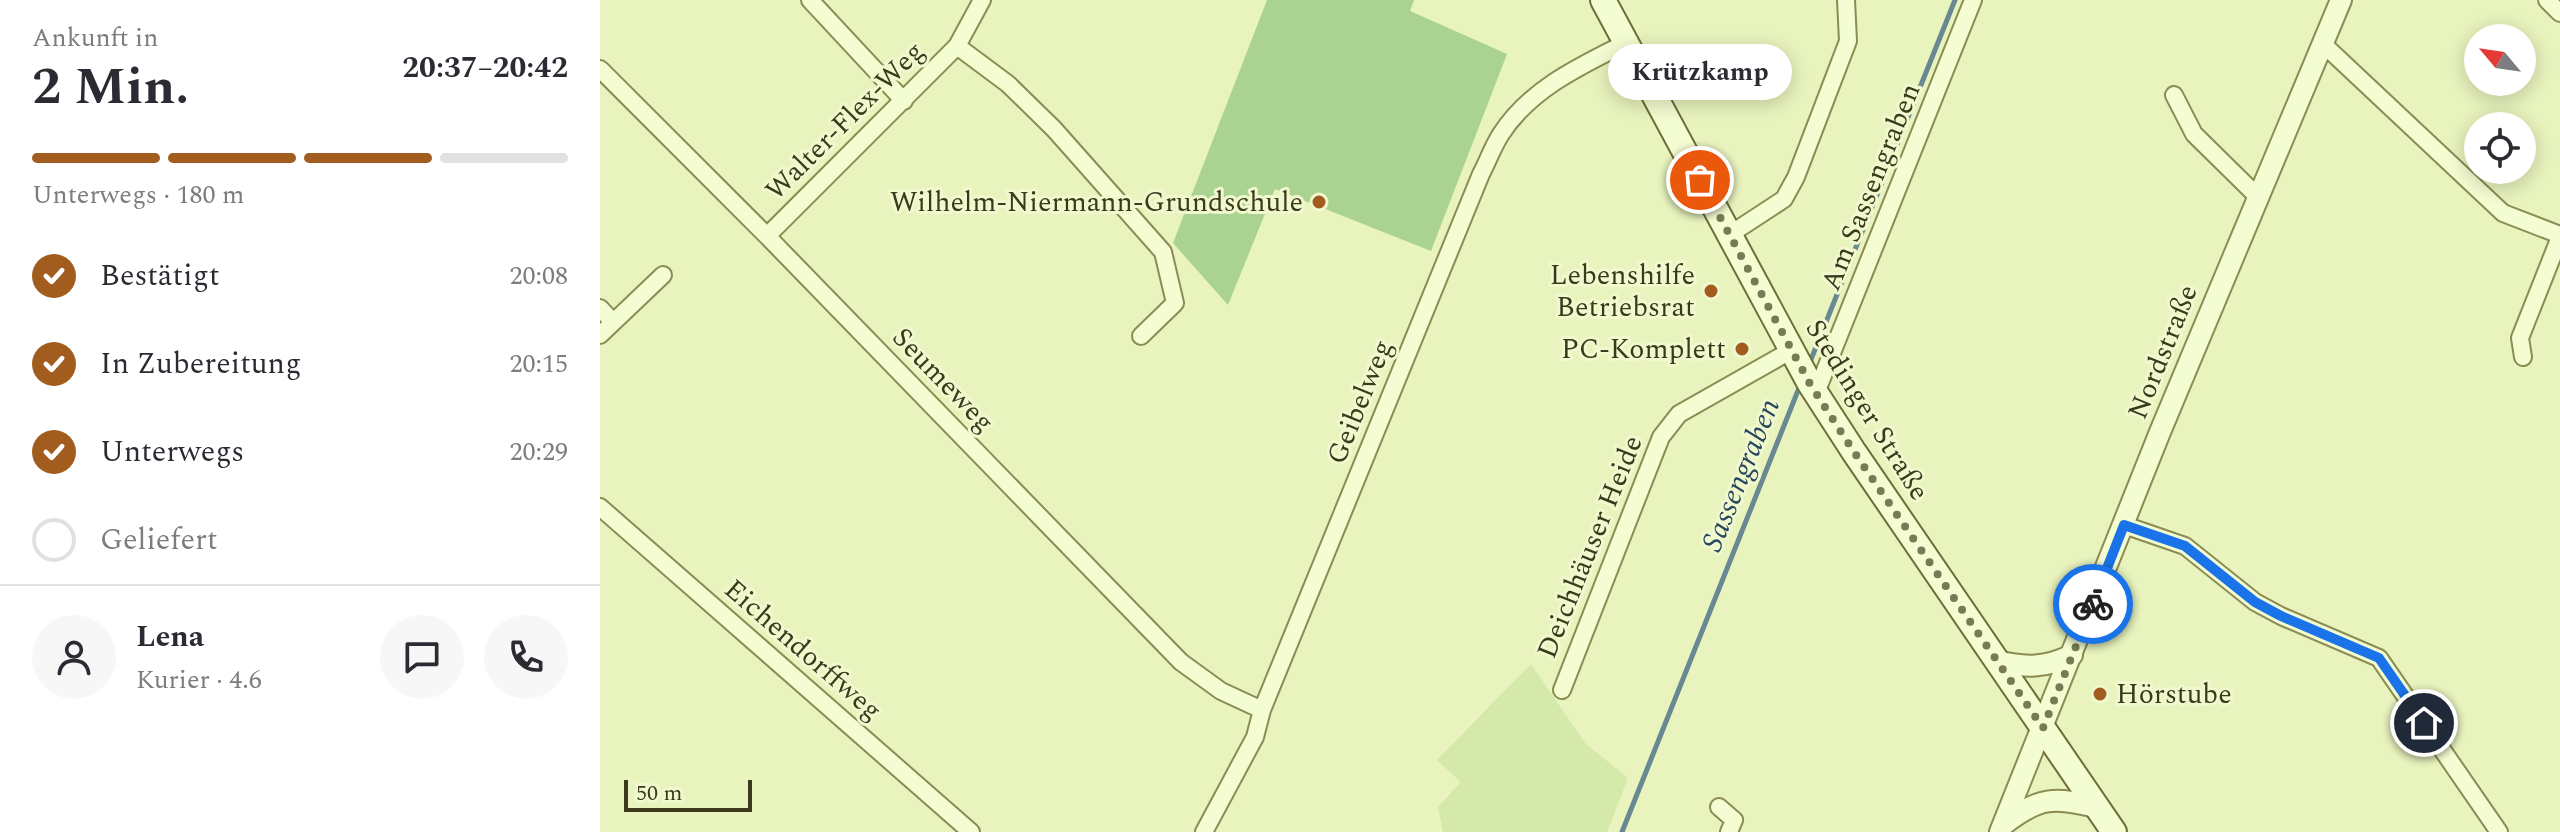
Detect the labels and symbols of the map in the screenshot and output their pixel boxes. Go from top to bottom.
north arrow [2464,24,2536,96]
street label: Walter-Flex-Weg [755,31,935,211]
callout: Krützkamp [1608,44,1792,100]
street label: Am Sassengraben [1810,77,1932,297]
pin [1666,146,1734,214]
place label: Wilhelm-Niermann-Grundschule [890,181,1303,224]
marker: Wilhelm-Niermann-Grundschule [1310,193,1328,211]
place label: Lebenshilfe Betriebsrat [1550,254,1695,329]
street label: Nordstraße [2117,278,2209,426]
marker: Lebenshilfe Betriebsrat [1702,282,1720,300]
street label: Stedinger Straße [1794,311,1940,509]
street label: Seumeweg [882,317,1004,443]
place label: PC-Komplett [1561,328,1726,371]
street label: Geibelweg [1315,333,1405,471]
marker: PC-Komplett [1733,340,1751,358]
water label: Sassengraben [1689,391,1793,559]
street label: Deichhäuser Heide [1526,429,1654,665]
courier [2053,564,2133,644]
street label: Eichendorffweg [714,569,892,731]
place label: Hörstube [2116,673,2232,716]
marker: Hörstube [2091,685,2109,703]
pin [2390,689,2458,757]
scale bar [624,776,752,812]

